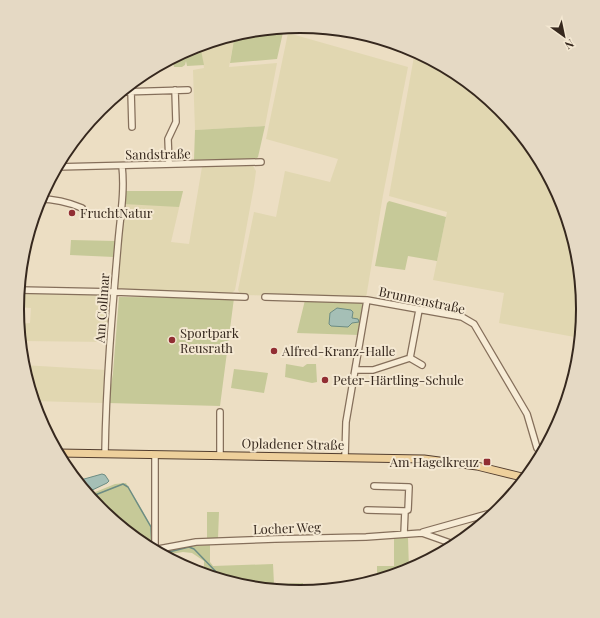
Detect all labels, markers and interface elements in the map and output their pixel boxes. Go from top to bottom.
north arrow [544,16,584,56]
text: N [562,36,577,53]
street label: Sandstraße [125,144,191,163]
place label: FruchtNatur [80,204,153,221]
marker: FruchtNatur [67,208,77,218]
street label: Am Collmar [91,272,112,345]
street label: Brunnenstraße [377,282,467,317]
place label: Sportpark Reusrath [180,324,240,356]
marker: Sportpark Reusrath [167,335,177,345]
place label: Alfred-Kranz-Halle [281,342,396,359]
marker: Alfred-Kranz-Halle [269,346,279,356]
place label: Peter-Härtling-Schule [333,371,464,388]
marker: Peter-Härtling-Schule [320,375,330,385]
street label: Opladener Straße [242,434,345,453]
place label: Am Hagelkreuz [389,453,479,470]
marker: Am Hagelkreuz [482,457,492,467]
street label: Locher Weg [253,518,321,537]

